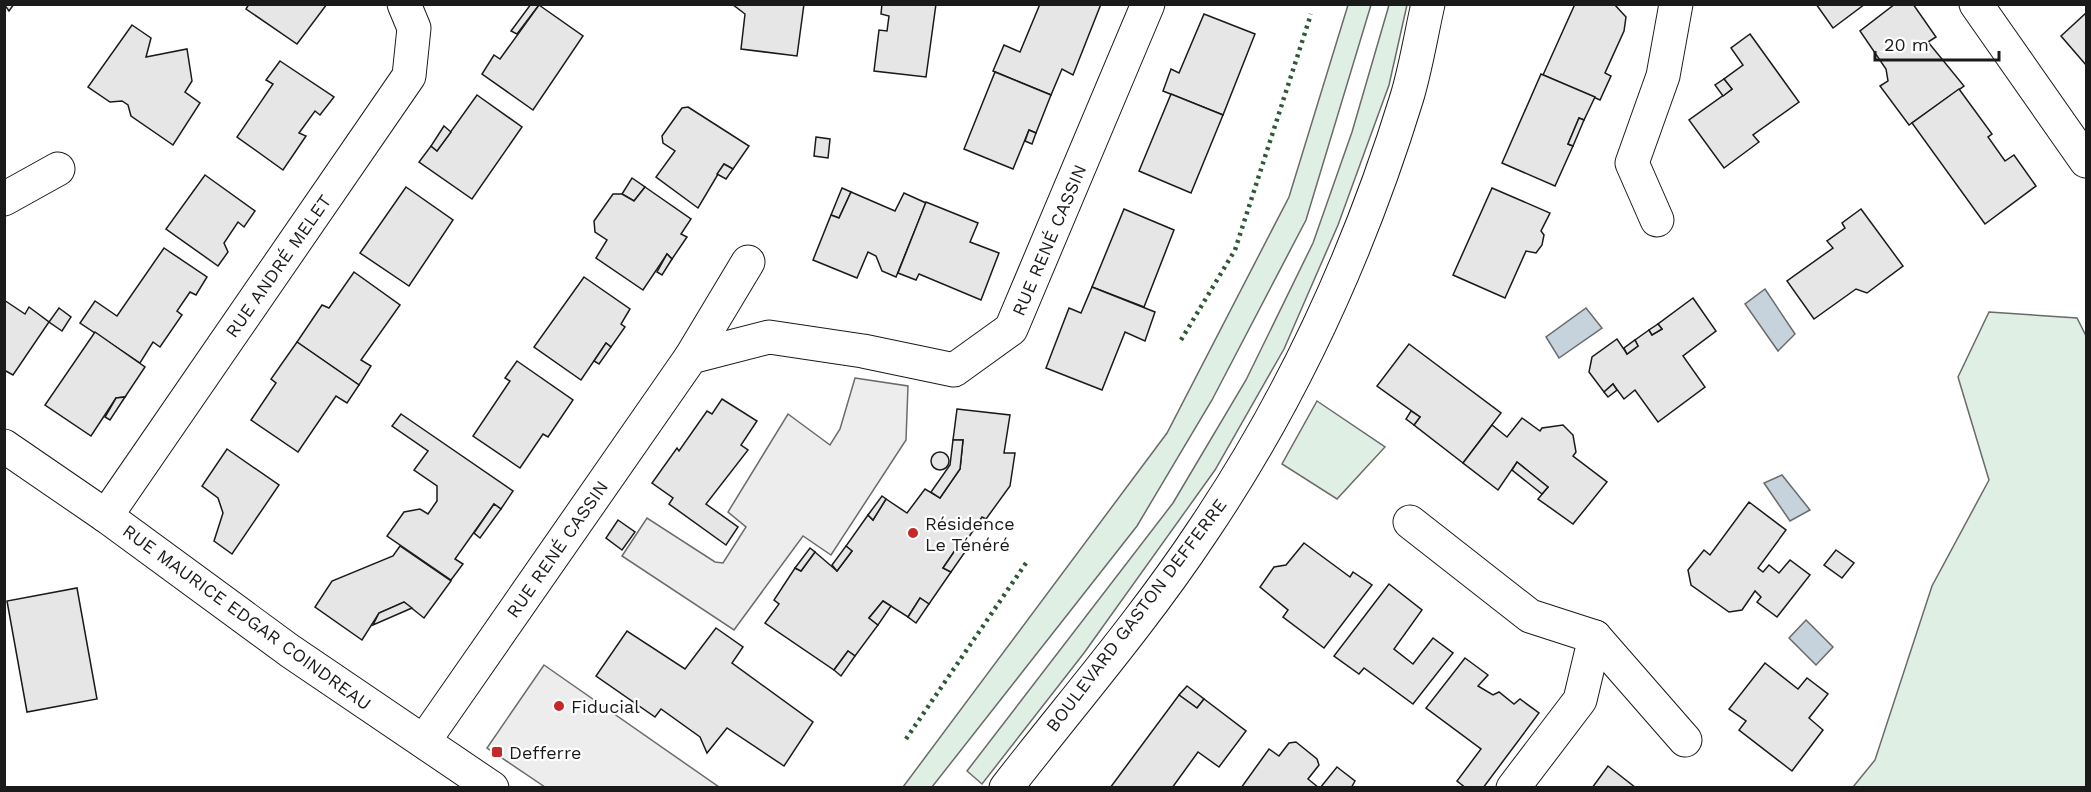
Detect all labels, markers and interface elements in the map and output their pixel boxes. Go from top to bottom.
scale bar [1875,24,2000,62]
text: 20 m [1884,34,1929,55]
street label: RUE RENÉ CASSIN [1008,161,1090,319]
street label: RUE ANDRÉ MELET [221,191,335,341]
street label: RUE RENÉ CASSIN [502,476,612,622]
street label: BOULEVARD GASTON DEFFERRE [1042,494,1230,736]
place label: Résidence Le Ténéré [925,513,1015,555]
street label: RUE MAURICE EDGAR COINDREAU [119,520,375,714]
marker: Résidence Le Ténéré [906,526,920,540]
place label: Fiducial [571,696,640,717]
marker: Fiducial [552,699,566,713]
place label: Defferre [509,742,581,763]
marker: Defferre [490,745,504,759]

